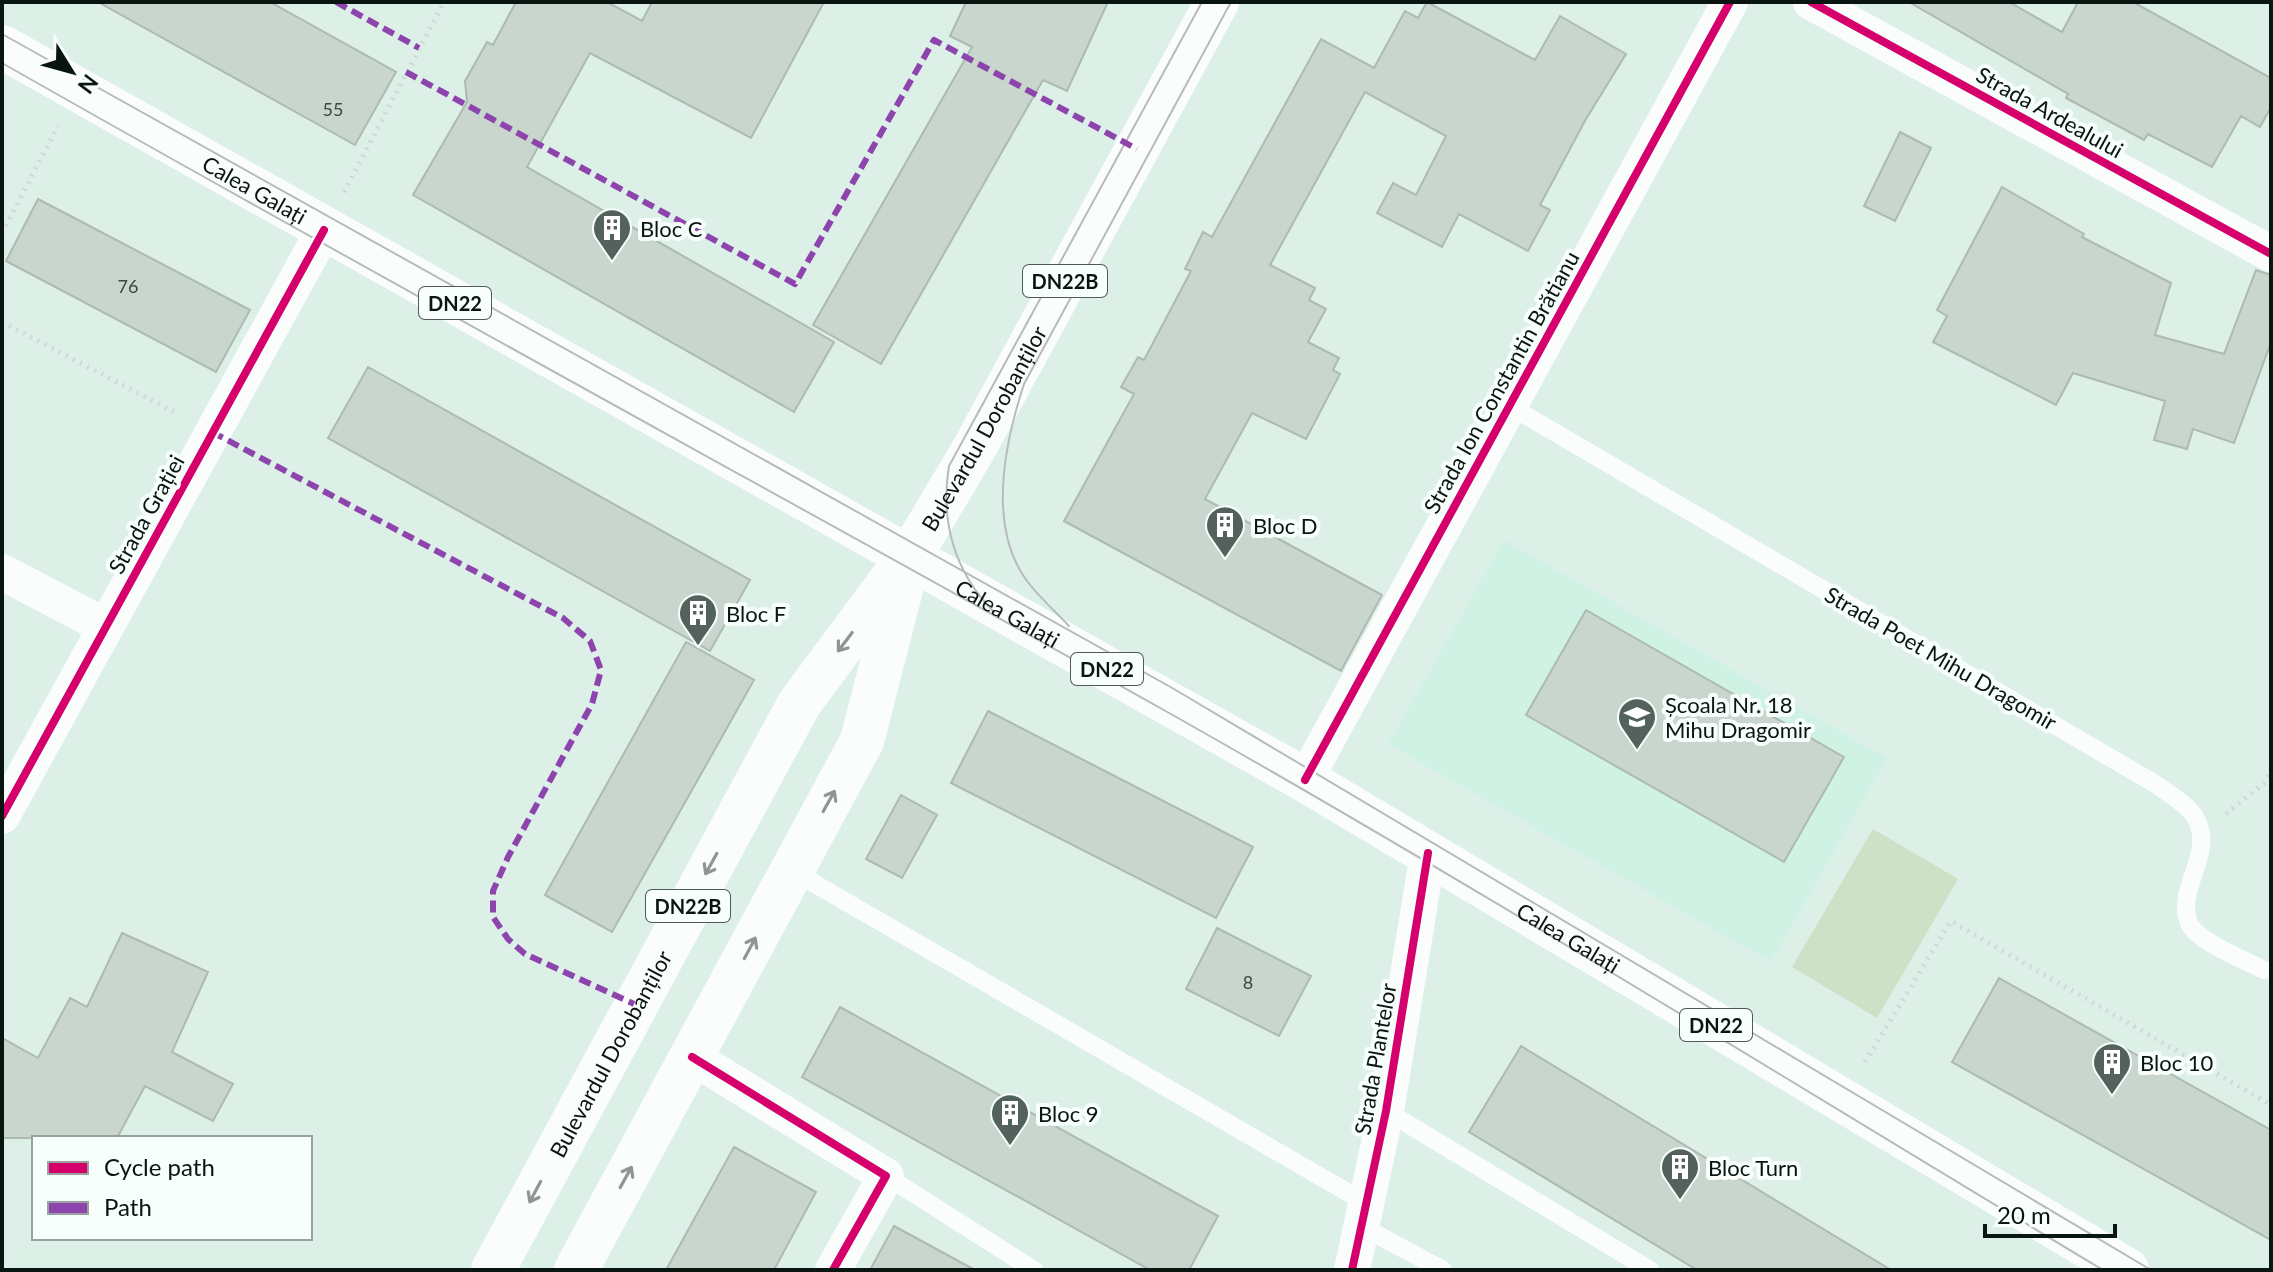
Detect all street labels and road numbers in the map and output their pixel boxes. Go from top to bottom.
street label: Strada Ardealului [1972,61,2128,163]
street label: Calea Galați [198,149,312,229]
street label: Strada Ion Constantin Brătianu [1417,246,1585,518]
road number: DN22B [1023,265,1107,297]
road number: DN22 [419,287,491,319]
street label: Bulevardul Dorobanților [915,321,1052,536]
street label: Strada Grației [102,450,190,578]
street label: Calea Galați [951,573,1065,653]
street label: Strada Poet Mihu Dragomir [1820,580,2062,736]
road number: DN22 [1071,653,1143,685]
road number: DN22B [646,890,730,922]
street label: Calea Galați [1512,896,1625,978]
street label: Bulevardul Dorobanților [543,945,677,1162]
street label: Strada Plantelor [1348,981,1402,1137]
road number: DN22 [1680,1009,1752,1041]

